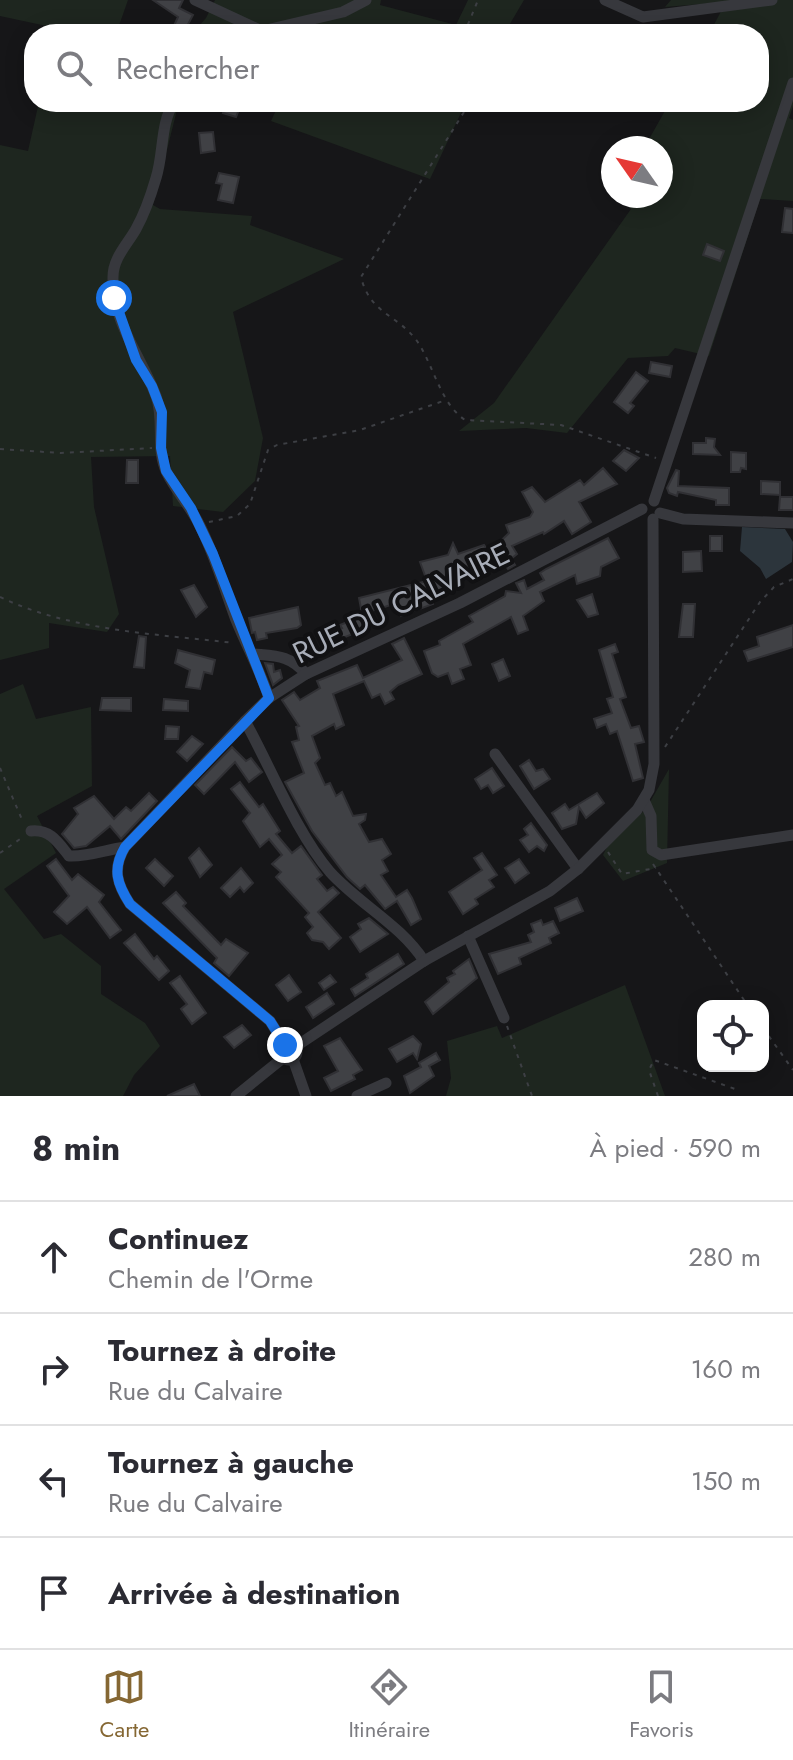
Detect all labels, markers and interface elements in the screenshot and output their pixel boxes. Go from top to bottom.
search box [24,24,769,112]
icon: search [52,46,96,90]
text: Rechercher [116,47,259,90]
north arrow [601,136,673,208]
route start [96,280,132,316]
street label: RUE DU CALVAIRE [285,532,517,674]
map controls [697,1000,769,1072]
button: locate [697,1000,769,1072]
route end [267,1027,303,1063]
text: 8 min [32,1124,120,1173]
text: À pied · 590 m [590,1129,761,1167]
text: Continuez [108,1217,249,1260]
icon: ahead [32,1235,76,1279]
text: 280 m [688,1238,761,1276]
text: Chemin de l'Orme [108,1260,313,1298]
text: Tournez à droite [108,1329,336,1372]
icon: right [32,1347,76,1391]
text: 160 m [691,1350,761,1388]
text: Rue du Calvaire [108,1372,283,1410]
text: Tournez à gauche [108,1441,354,1484]
icon: left [32,1459,76,1503]
text: 150 m [691,1462,761,1500]
text: Rue du Calvaire [108,1484,283,1522]
icon: arrive [32,1571,76,1615]
text: Arrivée à destination [108,1572,400,1615]
tab: Carte [100,1665,149,1745]
tab: Itinéraire [348,1665,430,1745]
tab: Favoris [629,1665,693,1745]

